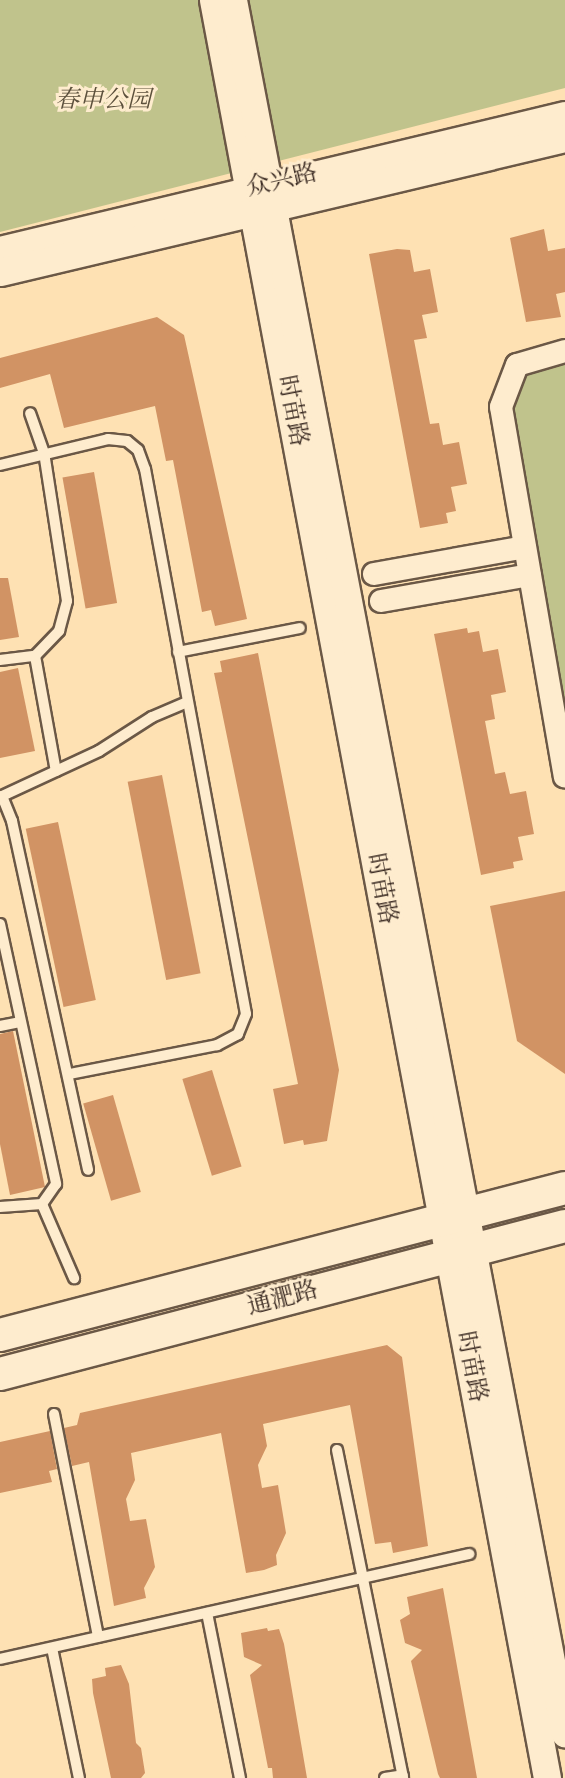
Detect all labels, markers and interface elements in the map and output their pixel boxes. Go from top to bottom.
park label: 春申公园 [55,88,151,116]
street label: 众兴路 [244,160,320,204]
street label: 时苗路 [270,373,312,449]
street label: 时苗路 [359,851,401,927]
street label: 通淝路 [244,1277,322,1323]
street label: 时苗路 [449,1329,491,1405]

